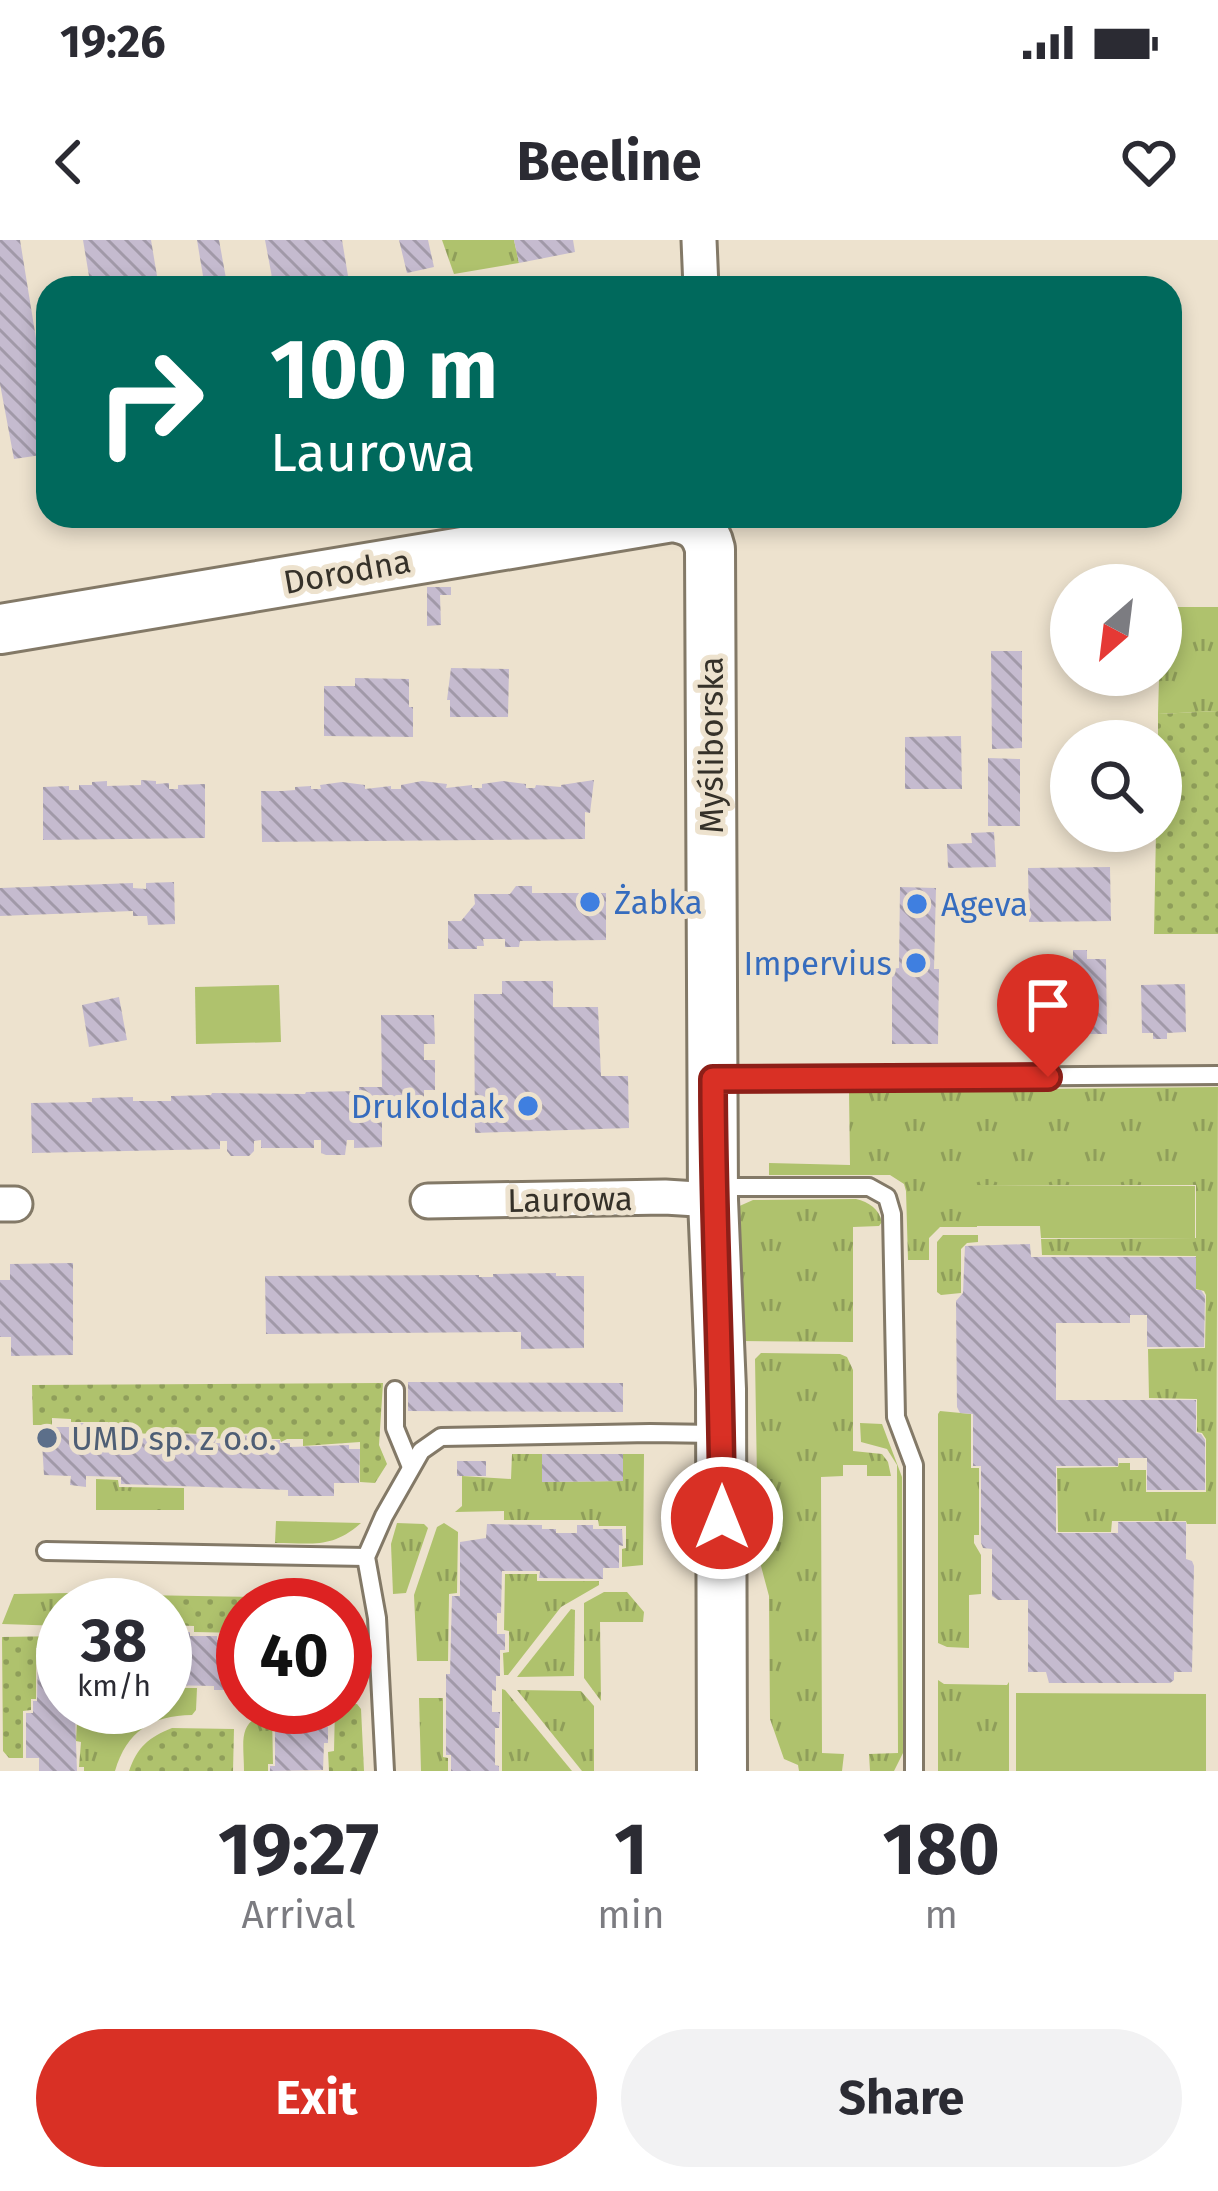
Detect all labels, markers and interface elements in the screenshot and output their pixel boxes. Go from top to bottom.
text: 19:26 [60,15,166,69]
icon: back [36,129,102,195]
icon: heart [1116,129,1182,195]
text: Beeline [516,130,702,194]
text: 100 m [270,319,498,420]
icon: right [72,324,228,480]
text: Laurowa [270,421,475,485]
street label: Dorodna [280,541,414,603]
north arrow [1050,564,1182,696]
map controls [1050,564,1182,852]
street label: Myśliborska [692,657,732,833]
button: search [1050,720,1182,852]
place label: Żabka [614,883,703,923]
place label: Ageva [941,885,1028,925]
marker: Żabka [577,889,603,915]
marker: Ageva [904,891,930,917]
place label: Impervius [744,944,892,984]
marker: Impervius [903,950,929,976]
pin [997,954,1099,1077]
icon: arrive [1015,972,1081,1038]
place label: Drukoldak [351,1087,504,1127]
marker: Drukoldak [515,1093,541,1119]
street label: Laurowa [507,1179,633,1221]
place label: UMD sp. z o.o. [71,1419,276,1459]
marker: UMD sp. z o.o. [34,1425,60,1451]
position arrow [659,1455,785,1581]
speed limit sign: 40 [216,1578,372,1734]
text: 38 [81,1605,147,1677]
text: km/h [77,1668,151,1704]
text: 19:27 [218,1807,379,1893]
text: 1 [614,1807,648,1893]
text: 180 [883,1807,1000,1893]
text: Arrival [242,1892,356,1938]
text: min [597,1892,665,1938]
text: m [925,1892,958,1938]
button: Exit [36,2029,597,2167]
button: Share [621,2029,1182,2167]

